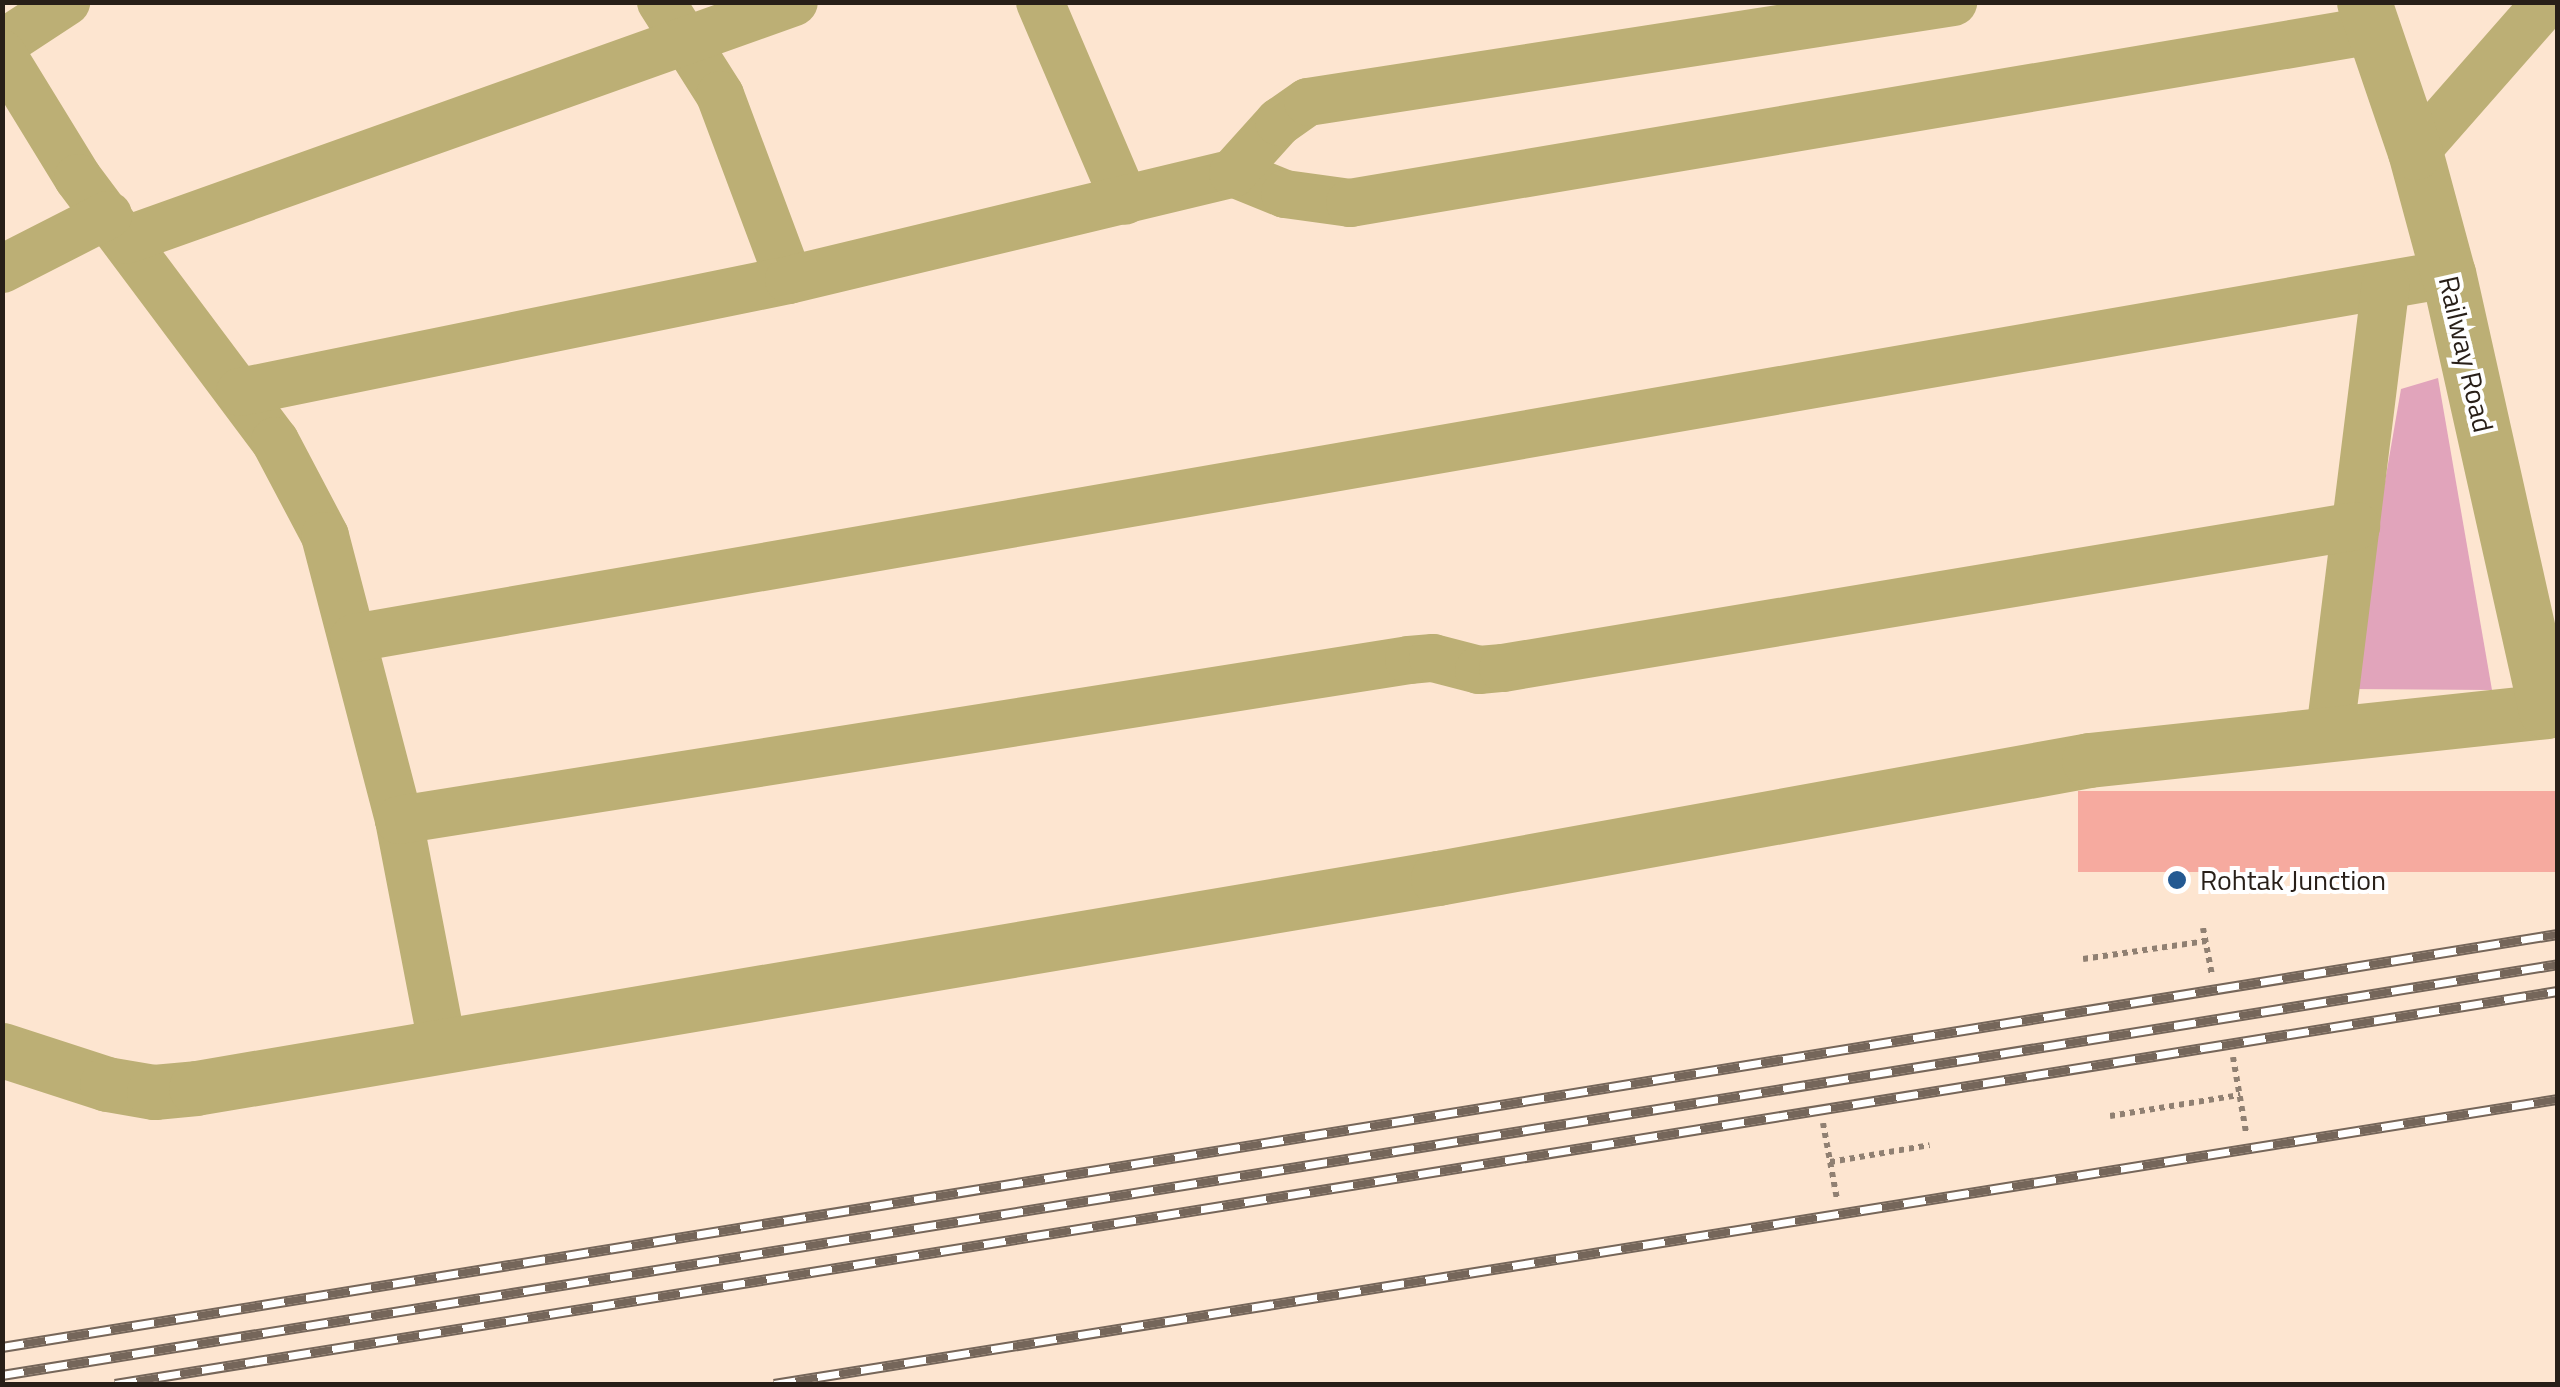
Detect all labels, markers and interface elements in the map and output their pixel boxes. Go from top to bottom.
street label: Railway Road [2432,273,2500,435]
place label: Rohtak Junction [2200,863,2386,897]
marker: Rohtak Junction [2164,867,2190,893]

